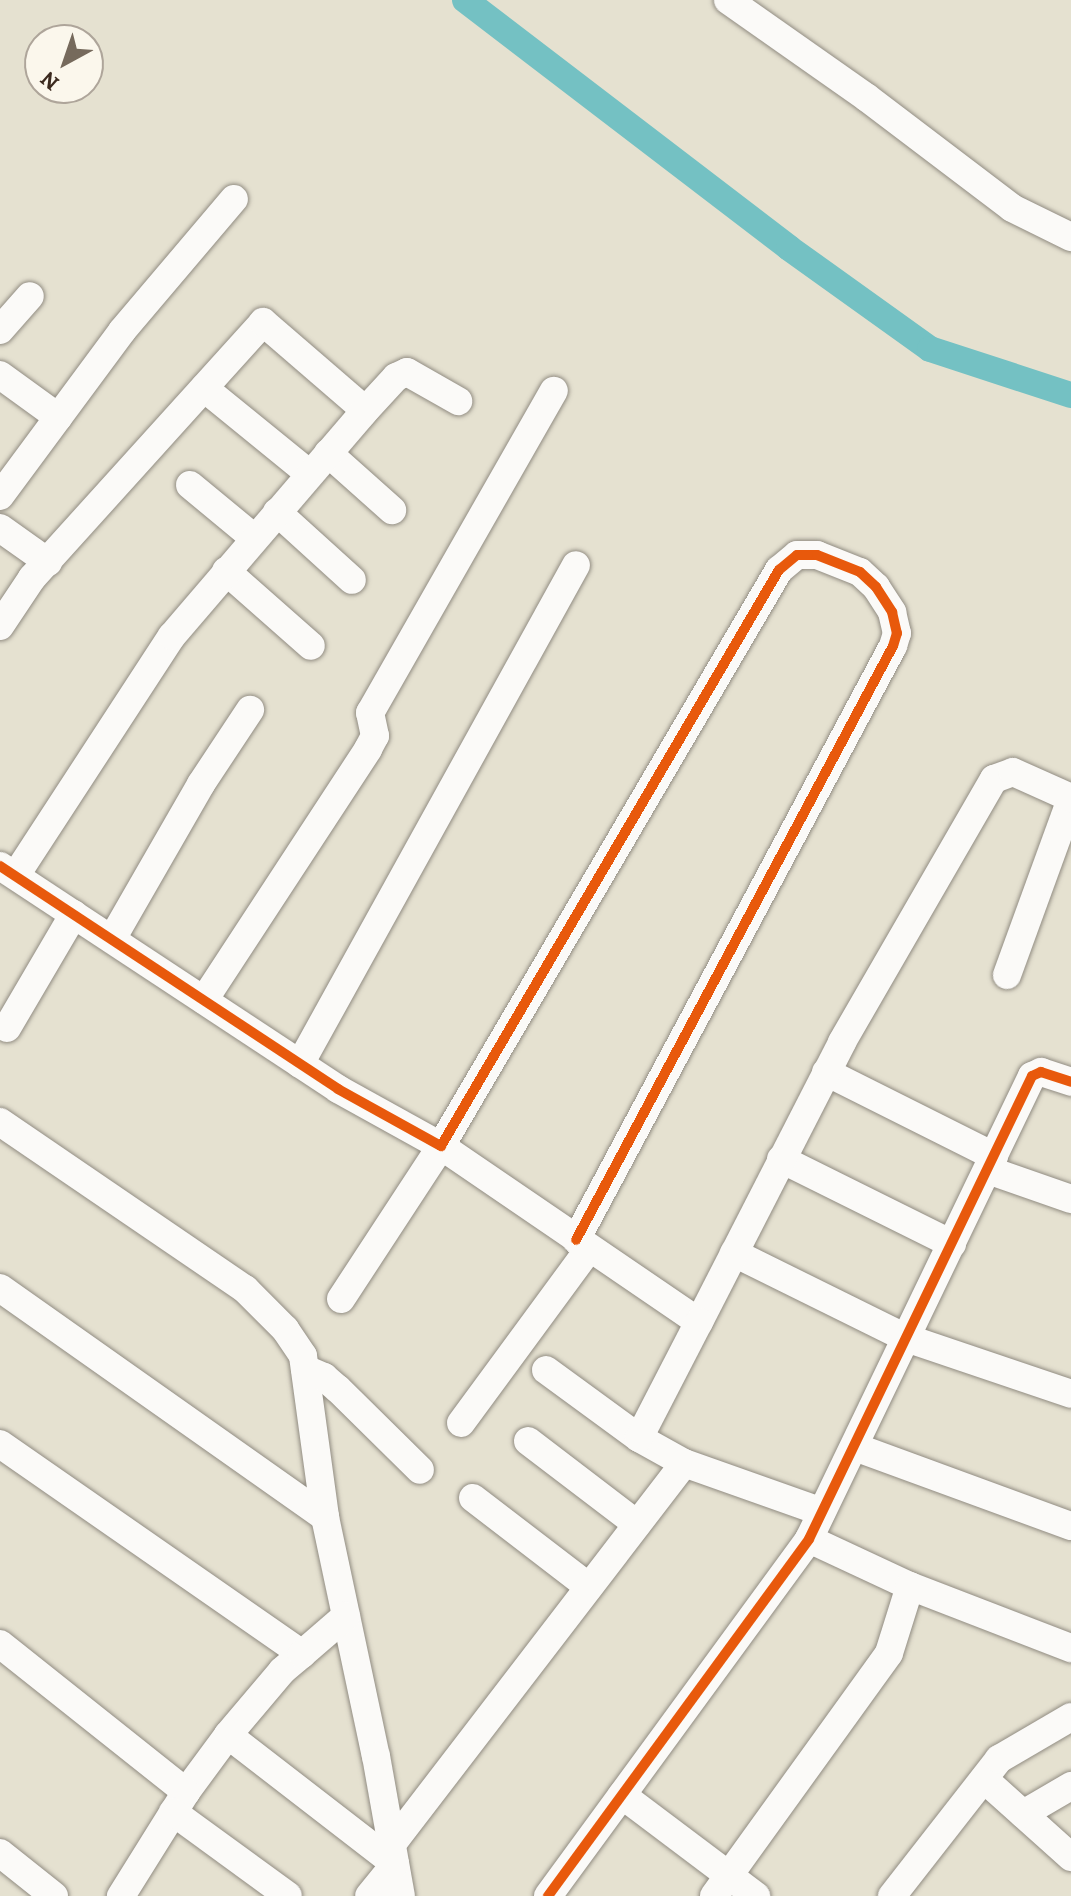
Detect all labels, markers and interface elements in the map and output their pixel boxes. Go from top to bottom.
north arrow [24,24,104,104]
text: N [34,64,66,97]

